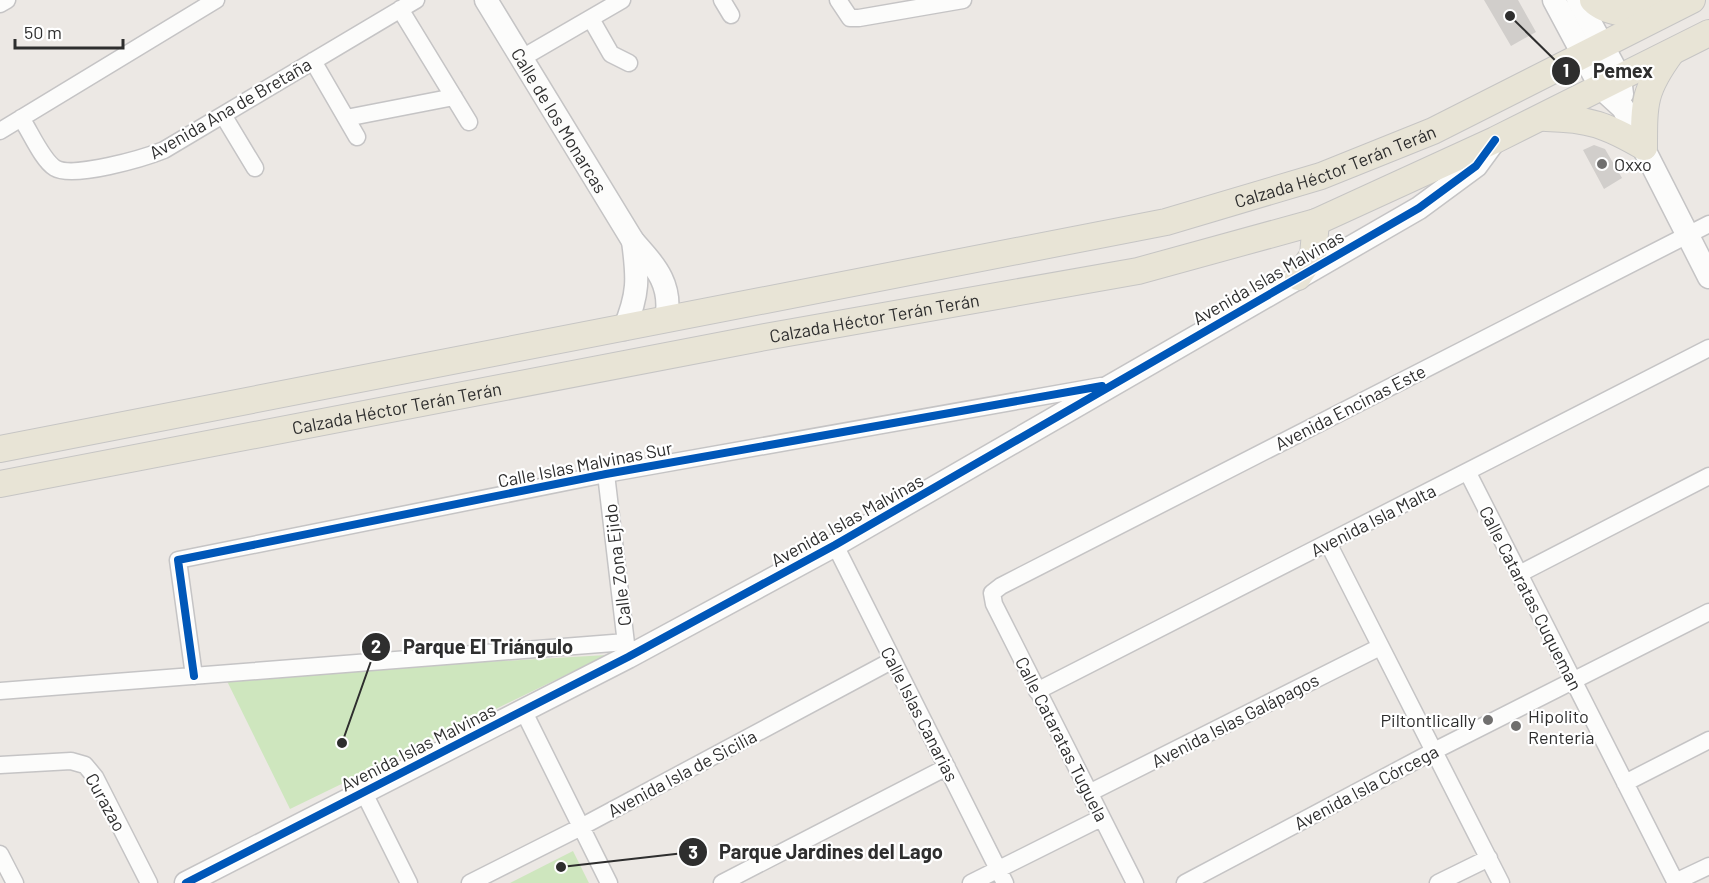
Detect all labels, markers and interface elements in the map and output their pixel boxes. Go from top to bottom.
scale bar [15,12,123,50]
text: 50 m [24,21,62,43]
street label: Calle de los Monarcas [507,44,612,197]
callout: Pemex [1551,52,1665,90]
street label: Avenida Ana de Bretaña [145,53,315,163]
text: Pemex [1593,58,1653,82]
text: 1 [1563,59,1569,81]
street label: Calzada Héctor Terán Terán [1232,120,1439,212]
place label: Oxxo [1614,153,1652,175]
marker: Oxxo [1595,157,1609,171]
street label: Avenida Islas Malvinas [1188,225,1348,329]
street label: Calzada Héctor Terán Terán [768,288,981,347]
street label: Avenida Encinas Este [1271,359,1429,455]
street label: Calzada Héctor Terán Terán [290,377,503,439]
street label: Calle Islas Malvinas Sur [496,436,675,492]
street label: Avenida Islas Malvinas [767,469,927,571]
street label: Avenida Isla Malta [1307,479,1439,561]
street label: Calle Cataratas Cuqueman [1475,502,1587,694]
street label: Calle Zona Ejido [599,503,635,627]
callout: Parque El Triángulo [361,628,585,666]
text: Parque El Triángulo [403,634,573,658]
text: 2 [371,635,381,657]
street label: Calle Islas Canarias [877,643,963,785]
street label: Calle Cataratas Tuguela [1011,653,1113,825]
street label: Avenida Islas Galápagos [1148,668,1322,772]
street label: Avenida Islas Malvinas [337,698,499,796]
place label: Hipolito Renteria [1528,705,1594,748]
place label: Piltontlically [1380,709,1476,731]
marker: Piltontlically [1481,713,1495,727]
marker: Hipolito Renteria [1509,719,1523,733]
street label: Avenida Isla de Sicilia [604,724,760,822]
street label: Avenida Isla Córcega [1290,740,1442,834]
street label: Curazao [81,769,131,835]
callout: Parque Jardines del Lago [678,833,955,871]
text: Parque Jardines del Lago [719,839,943,863]
text: 3 [688,841,698,863]

